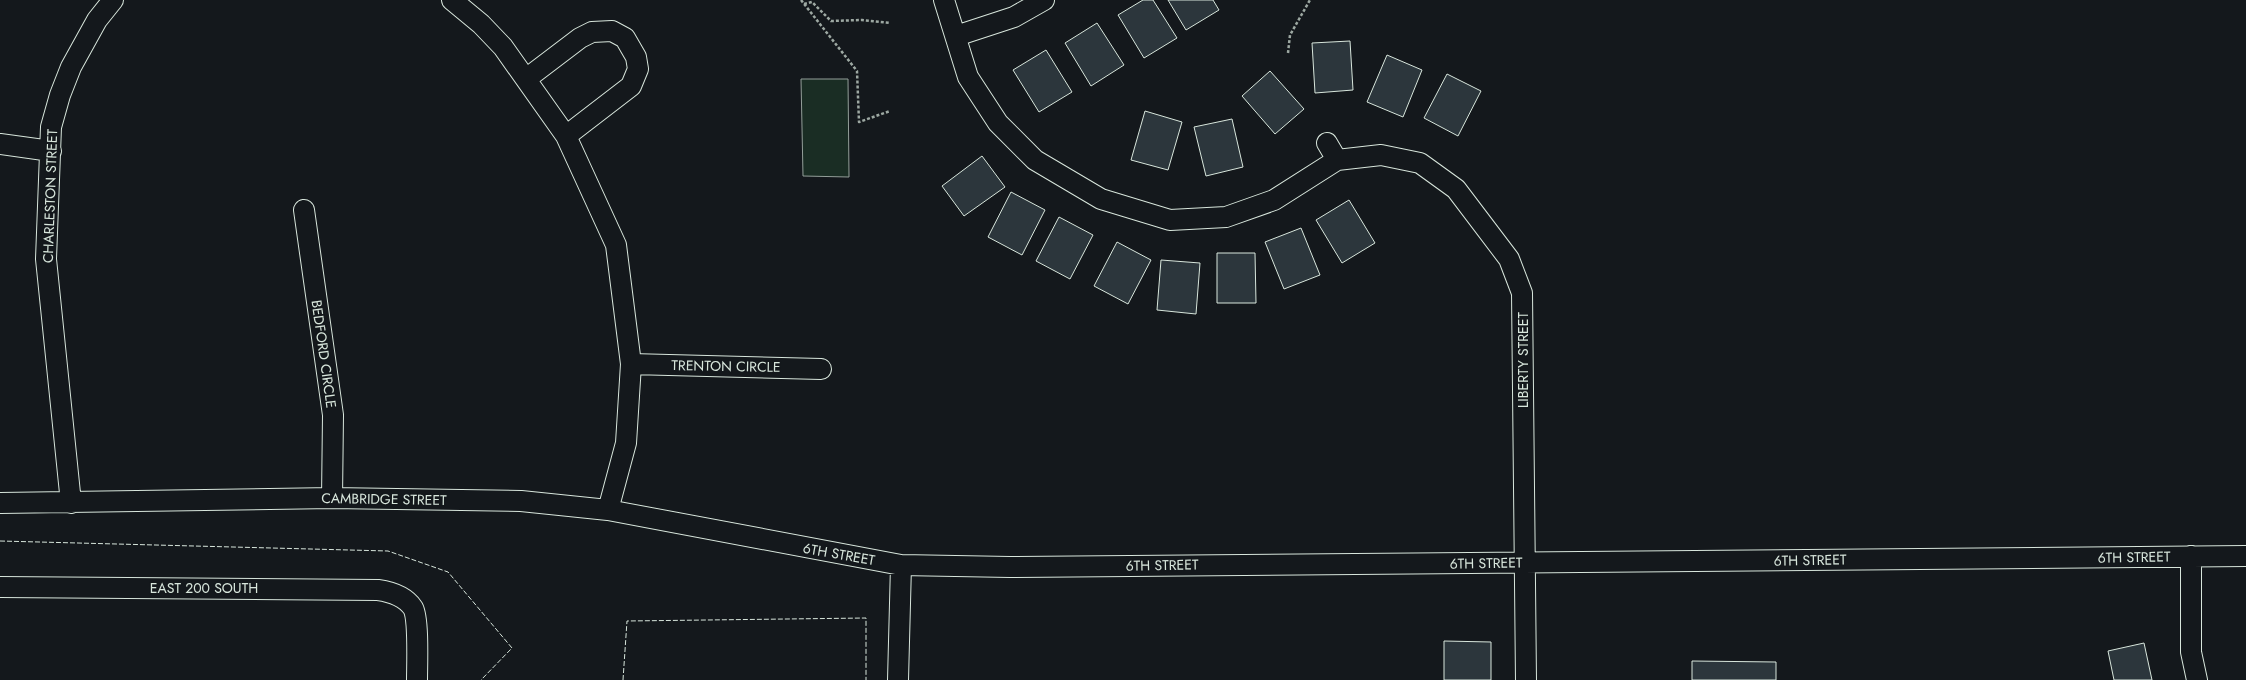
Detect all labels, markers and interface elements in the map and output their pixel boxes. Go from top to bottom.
street label: CHARLESTON STREET [38,128,62,263]
street label: BEDFORD CIRCLE [307,299,341,409]
street label: LIBERTY STREET [1513,312,1533,408]
street label: TRENTON CIRCLE [671,355,781,377]
street label: CAMBRIDGE STREET [321,488,447,510]
street label: 6TH STREET [801,538,877,570]
street label: 6TH STREET [2097,546,2171,568]
street label: 6TH STREET [1773,549,1847,571]
street label: 6TH STREET [1449,552,1523,574]
street label: 6TH STREET [1125,554,1199,576]
street label: EAST 200 SOUTH [150,578,258,598]

